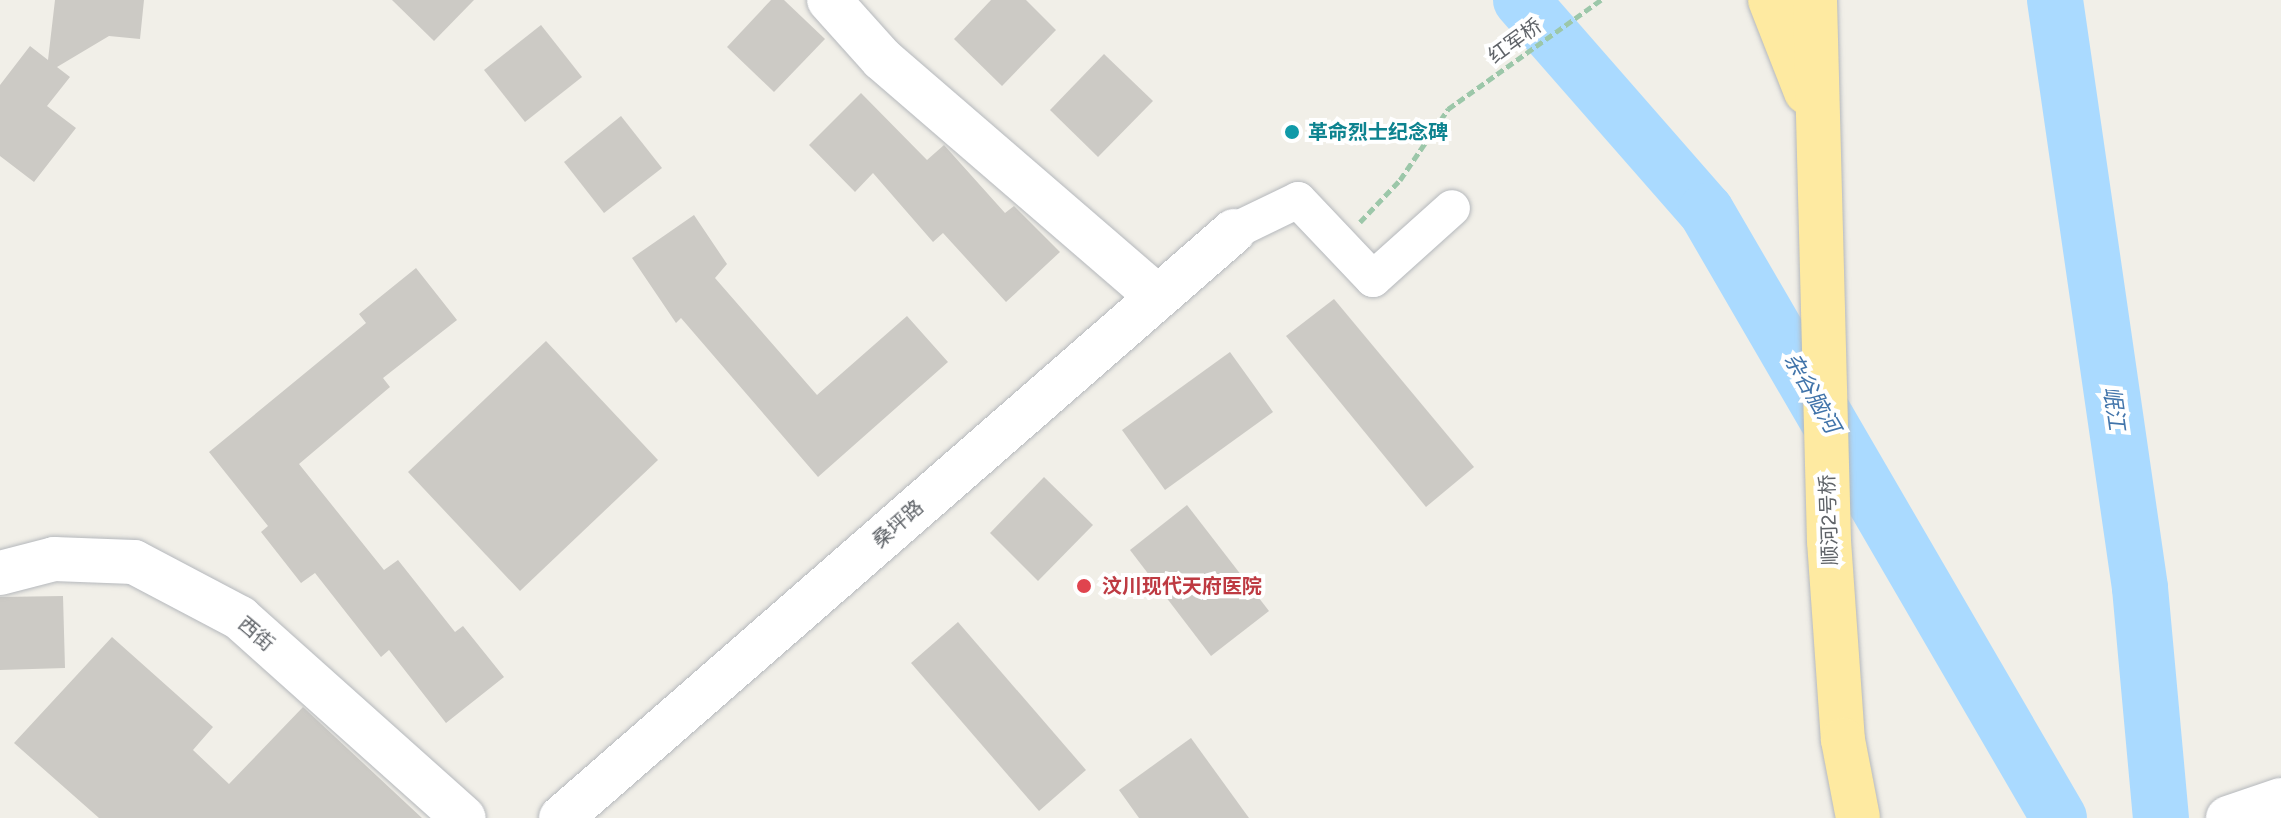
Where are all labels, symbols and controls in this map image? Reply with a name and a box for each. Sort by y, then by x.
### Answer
street label: 红军桥 [1484,14,1546,68]
place label: 革命烈士纪念碑 [1308,120,1448,144]
marker: 革命烈士纪念碑 [1283,123,1301,141]
water label: 杂谷脑河 [1779,348,1845,438]
water label: 岷江 [2098,384,2130,432]
street label: 顺河2号桥 [1815,474,1843,566]
street label: 桑坪路 [867,495,929,553]
place label: 汶川现代天府医院 [1102,574,1262,598]
marker: 汶川现代天府医院 [1073,575,1095,597]
street label: 西街 [233,612,279,656]

